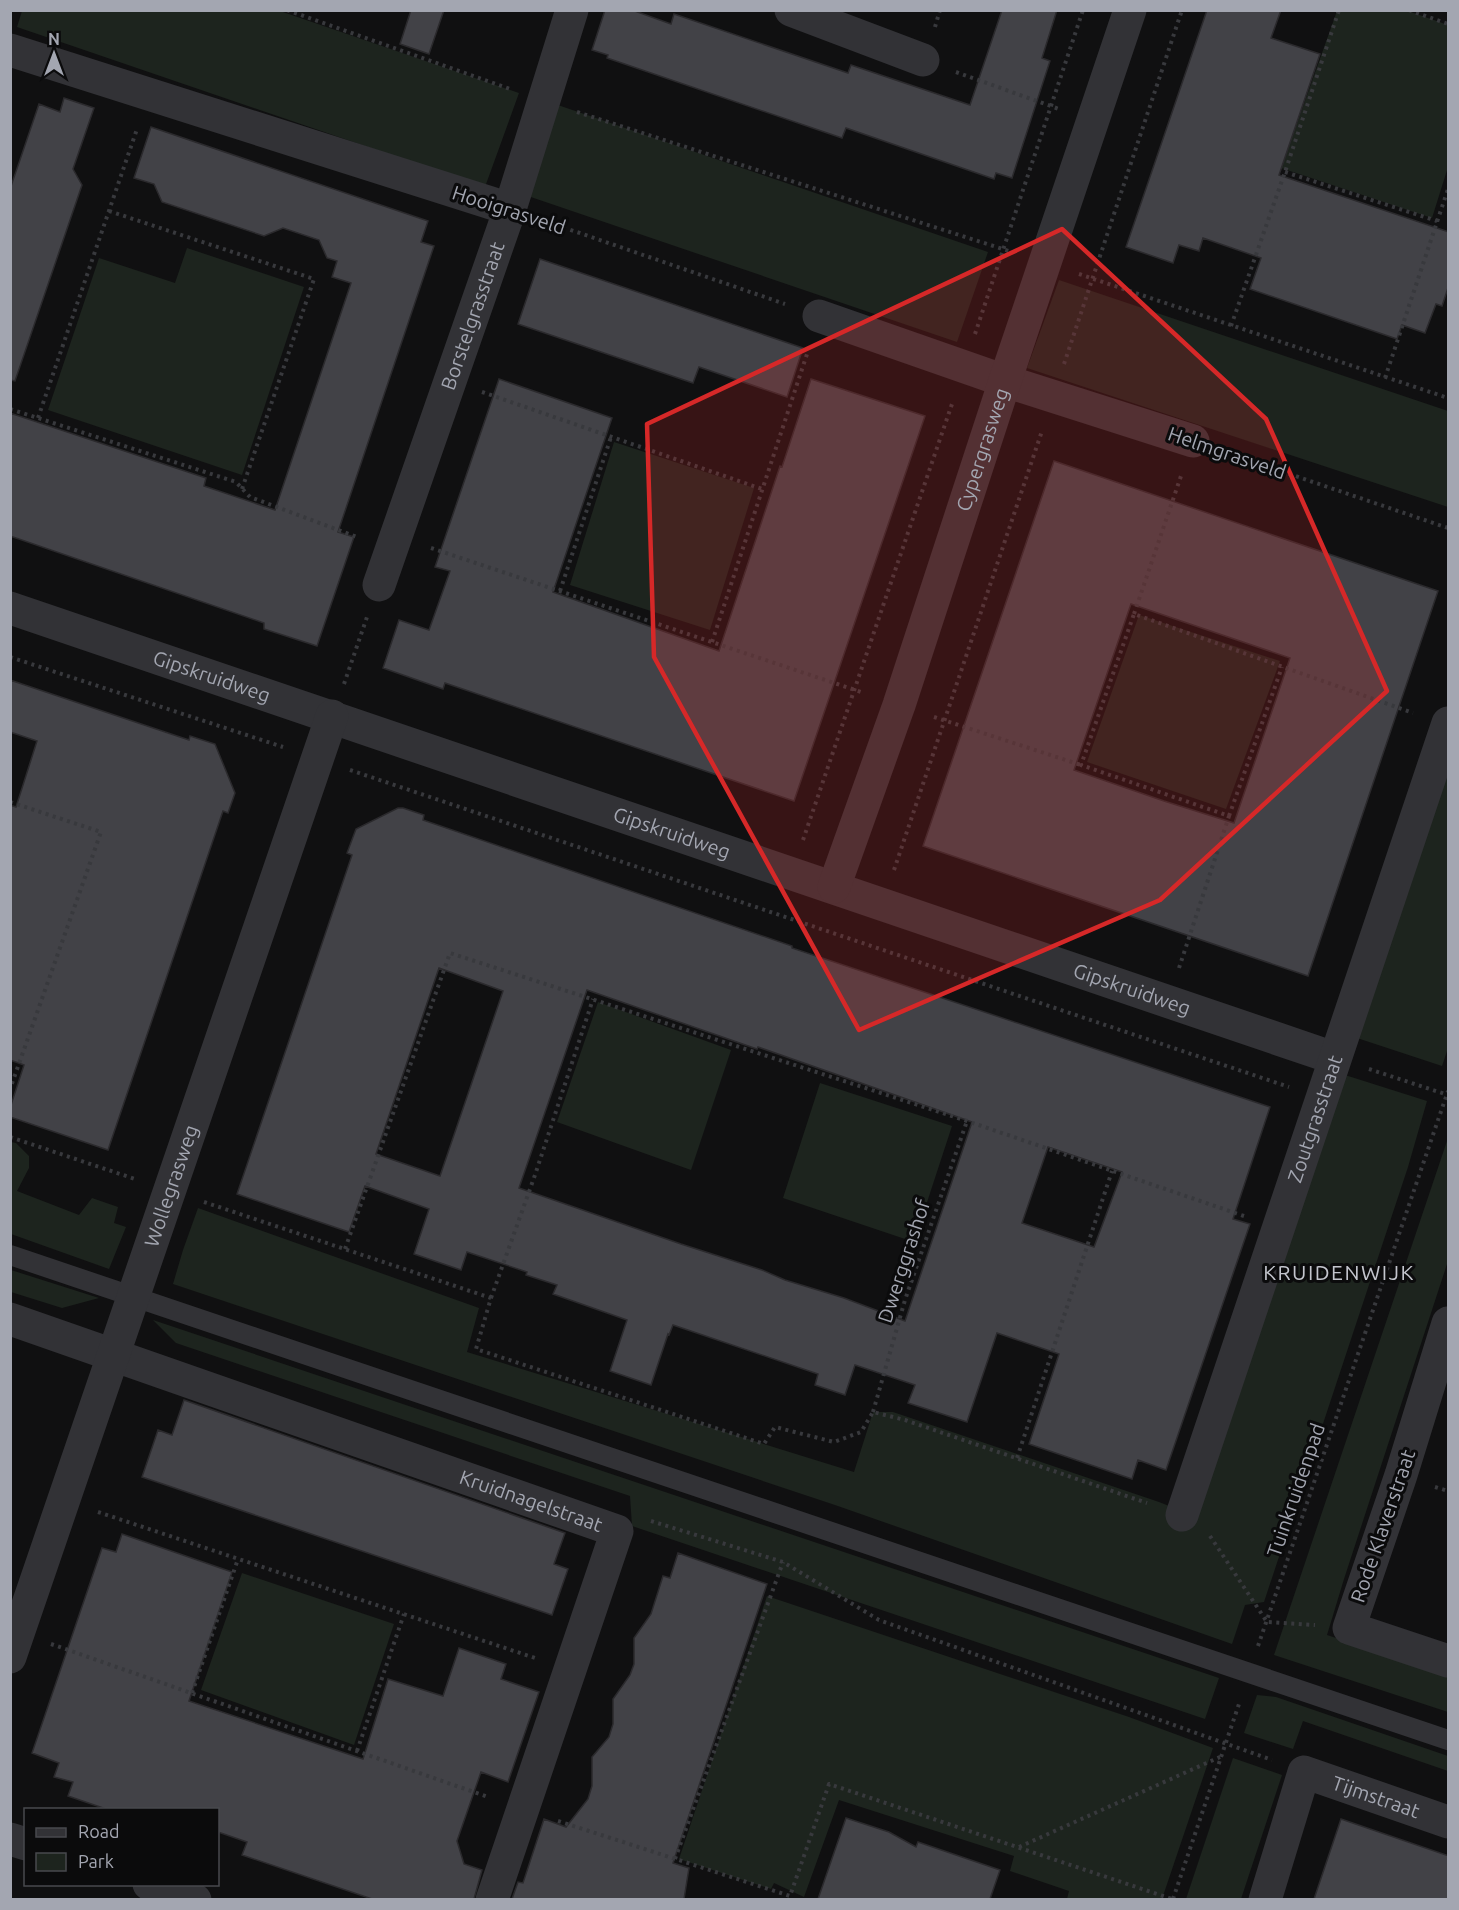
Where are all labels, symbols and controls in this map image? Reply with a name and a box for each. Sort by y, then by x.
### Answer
north arrow [24,24,84,84]
text: N [48,30,60,48]
street label: Hooigrasveld [450,180,569,239]
street label: Borstelgrasstraat [436,238,509,393]
street label: Cypergrasweg [951,385,1013,514]
street label: Helmgrasveld [1165,422,1289,483]
street label: Gipskruidweg [150,646,273,707]
street label: Gipskruidweg [610,802,734,863]
street label: Gipskruidweg [1071,958,1194,1019]
street label: Zoutgrasstraat [1283,1052,1347,1185]
street label: Wollegrasweg [139,1122,202,1250]
street label: Dwerggrashof [873,1196,934,1325]
district label: KRUIDENWIJK [1263,1260,1415,1284]
street label: Tuinkruidenpad [1262,1420,1329,1560]
street label: Rode Klaverstraat [1346,1446,1419,1605]
street label: Kruidnagelstraat [457,1465,606,1536]
street label: Tijmstraat [1329,1771,1423,1822]
legend [24,1808,219,1886]
text: Road [78,1821,120,1841]
text: Park [78,1851,114,1871]

